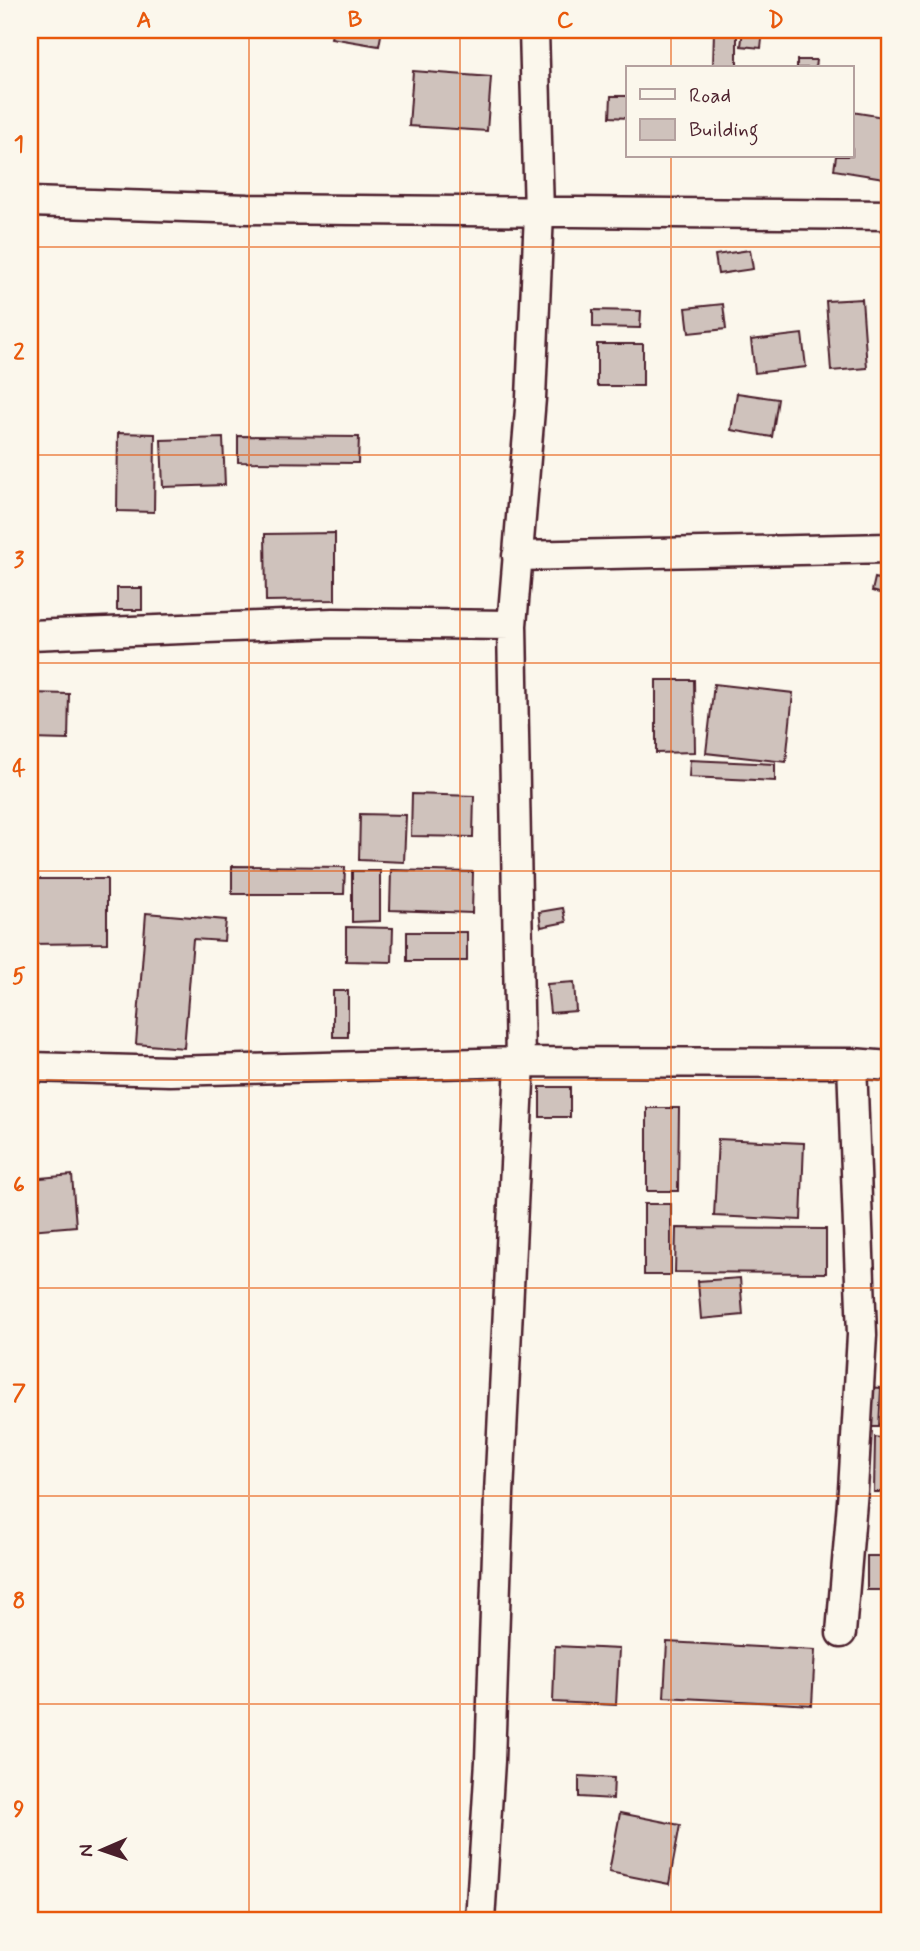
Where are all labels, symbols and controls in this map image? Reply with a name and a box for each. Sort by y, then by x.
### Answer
text: A [136,6,152,36]
text: B [348,6,363,36]
text: C [557,6,574,36]
text: D [768,6,784,36]
legend [626,66,853,158]
text: Road [689,82,731,110]
text: Building [689,116,759,146]
text: 1 [14,130,24,160]
text: 2 [13,338,25,368]
text: 3 [14,546,25,576]
text: 4 [12,754,26,784]
text: 5 [12,962,26,992]
text: 6 [13,1171,25,1201]
text: 7 [12,1379,26,1409]
text: 8 [13,1587,25,1617]
text: 9 [13,1795,25,1825]
north arrow [66,1814,136,1884]
text: N [74,1844,99,1857]

